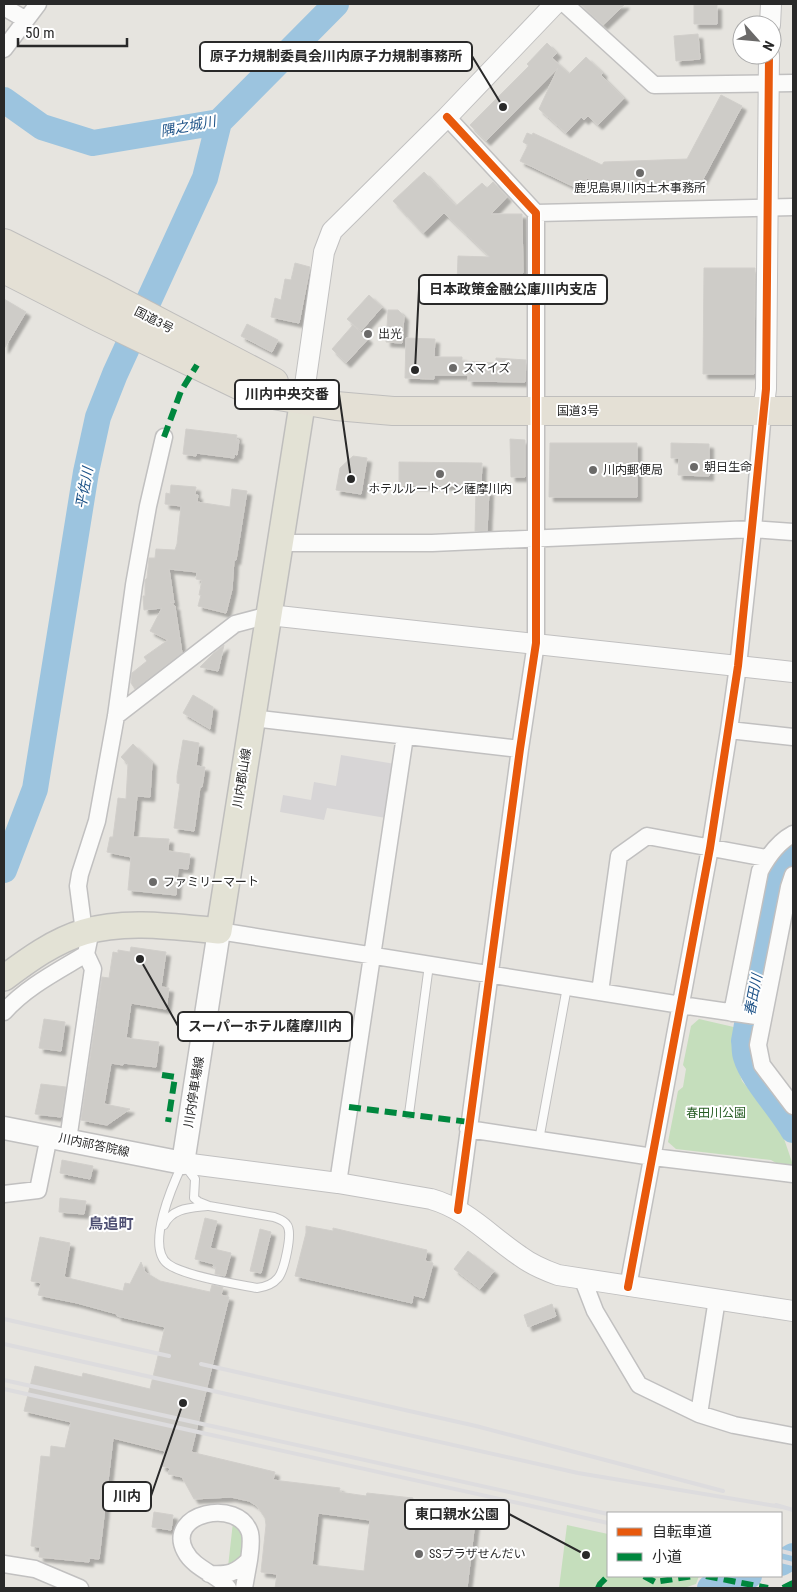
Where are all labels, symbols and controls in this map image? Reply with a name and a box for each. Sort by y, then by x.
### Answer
scale bar [18,15,126,47]
north arrow [732,15,782,65]
text: 50 m [25,24,55,42]
text: N [760,38,778,53]
callout: 原子力規制委員会川内原子力規制事務所 [200,42,472,71]
text: 原子力規制委員会川内原子力規制事務所 [210,48,462,64]
water label: 隅之城川 [159,112,219,139]
marker: 鹿児島県川内土木事務所 [634,167,646,179]
place label: 鹿児島県川内土木事務所 [574,181,706,195]
callout: 日本政策金融公庫川内支店 [419,275,607,304]
text: 日本政策金融公庫川内支店 [429,281,597,297]
street label: 国道3号 [132,304,176,336]
place label: 出光 [378,327,402,341]
marker: 出光 [362,328,374,340]
place label: スマイズ [463,361,510,375]
marker: スマイズ [447,362,459,374]
callout: 川内中央交番 [235,380,339,409]
text: 川内中央交番 [245,386,329,402]
street label: 国道3号 [557,404,599,418]
place label: 朝日生命 [704,460,752,474]
marker: 朝日生命 [688,461,700,473]
place label: 川内郵便局 [603,463,663,477]
water label: 平佐川 [72,464,96,510]
marker: 川内郵便局 [587,464,599,476]
marker: ホテルルートイン薩摩川内 [434,468,446,480]
place label: ホテルルートイン薩摩川内 [368,482,512,496]
street label: 川内郡山線 [230,747,254,809]
place label: ファミリーマート [163,875,259,889]
marker: ファミリーマート [147,876,159,888]
water label: 春田川 [741,971,765,1017]
callout: スーパーホテル薩摩川内 [178,1012,352,1041]
text: スーパーホテル薩摩川内 [188,1018,342,1034]
street label: 川内停車場線 [181,1055,207,1129]
park label: 春田川公園 [686,1106,746,1120]
street label: 川内祁答院線 [57,1131,131,1159]
district label: 鳥追町 [88,1215,134,1233]
callout: 川内 [103,1482,151,1511]
text: 川内 [113,1488,141,1504]
callout: 東口親水公園 [405,1500,509,1529]
text: 東口親水公園 [415,1506,499,1522]
legend [607,1512,782,1577]
text: 自転車道 [652,1523,712,1541]
place label: SSプラザせんだい [429,1547,525,1561]
marker: SSプラザせんだい [413,1548,425,1560]
text: 小道 [652,1548,682,1566]

